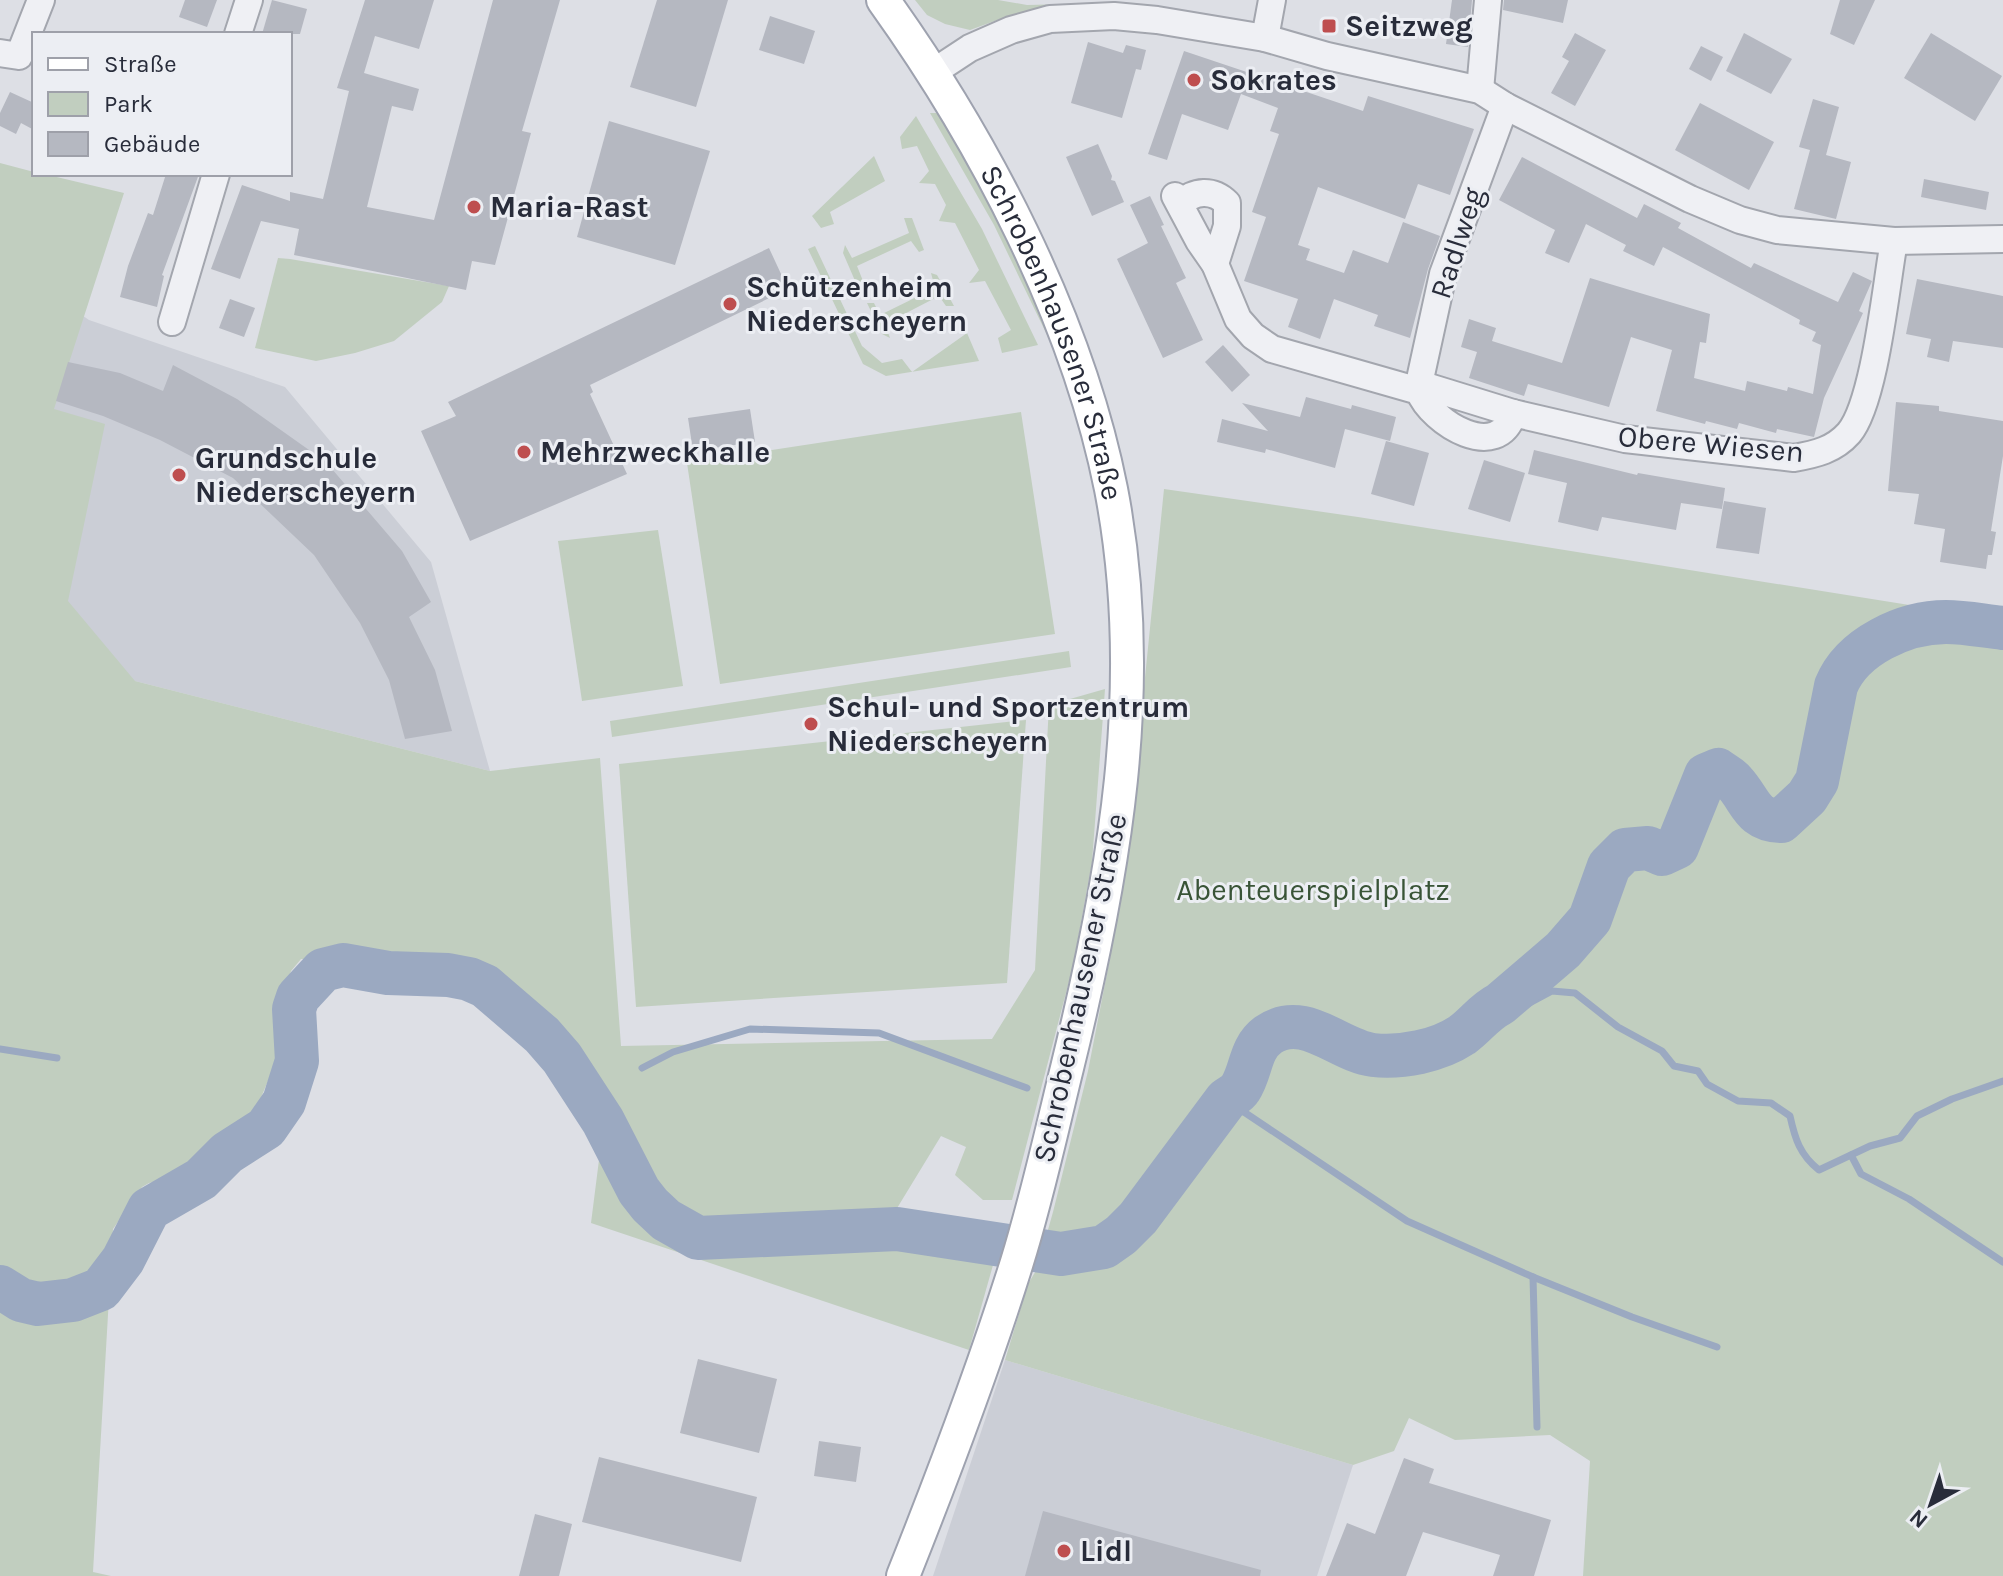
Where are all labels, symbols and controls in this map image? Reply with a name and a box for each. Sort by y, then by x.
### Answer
place label: Seitzweg [1345,8,1473,44]
marker: Seitzweg [1320,17,1338,35]
legend [32,32,292,176]
text: Straße [104,50,176,78]
place label: Sokrates [1210,62,1337,98]
marker: Sokrates [1185,71,1203,89]
text: Park [104,90,153,118]
text: Gebäude [104,130,200,158]
street label: Schrobenhausener Straße [972,159,1131,503]
street label: Radlweg [1422,183,1492,303]
place label: Maria-Rast [490,189,649,225]
marker: Maria-Rast [465,198,483,216]
place label: Schützenheim Niederscheyern [746,269,967,339]
marker: Schützenheim Niederscheyern [721,295,739,313]
street label: Obere Wiesen [1617,418,1805,470]
place label: Mehrzweckhalle [540,434,770,470]
place label: Grundschule Niederscheyern [195,440,416,510]
marker: Mehrzweckhalle [515,443,533,461]
marker: Grundschule Niederscheyern [170,466,188,484]
place label: Schul- und Sportzentrum Niederscheyern [827,689,1189,759]
marker: Schul- und Sportzentrum Niederscheyern [802,715,820,733]
street label: Schrobenhausener Straße [1025,810,1135,1166]
park label: Abenteuerspielplatz [1176,872,1450,908]
north arrow [1891,1464,1971,1544]
text: N [1904,1504,1933,1534]
place label: Lidl [1080,1533,1132,1569]
marker: Lidl [1055,1542,1073,1560]

